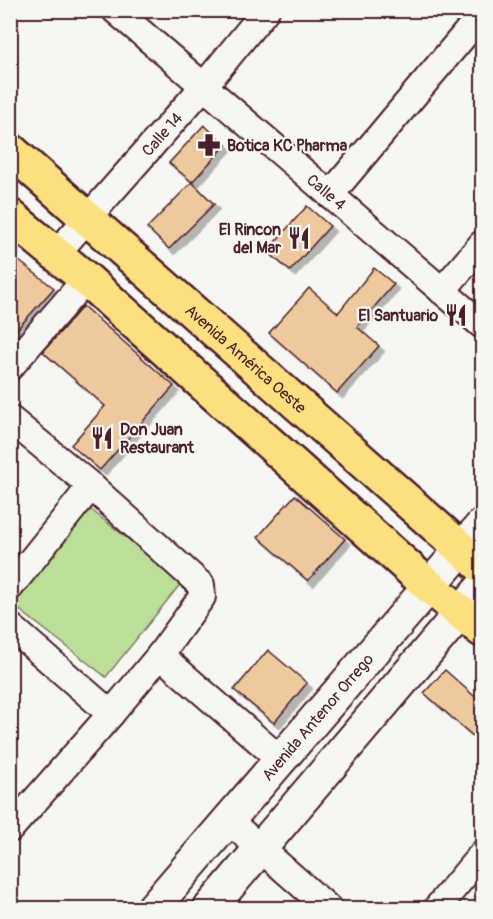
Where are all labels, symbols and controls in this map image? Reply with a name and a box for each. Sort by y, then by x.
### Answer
street label: Calle 14 [138,109,187,161]
pharmacy icon: Botica KC Pharma [196,132,222,158]
place label: Botica KC Pharma [227,136,348,156]
street label: Calle 4 [302,170,350,215]
place label: El Rincon del Mar [219,220,281,258]
restaurant icon: El Rincon del Mar [286,225,312,251]
street label: Avenida América Oeste [181,301,310,418]
restaurant icon: El Santuario [443,302,469,328]
place label: El Santuario [358,306,438,326]
place label: Don Juan Restaurant [120,420,194,458]
restaurant icon: Don Juan Restaurant [89,425,115,451]
street label: Avenida Antenor Orrego [258,650,378,785]

